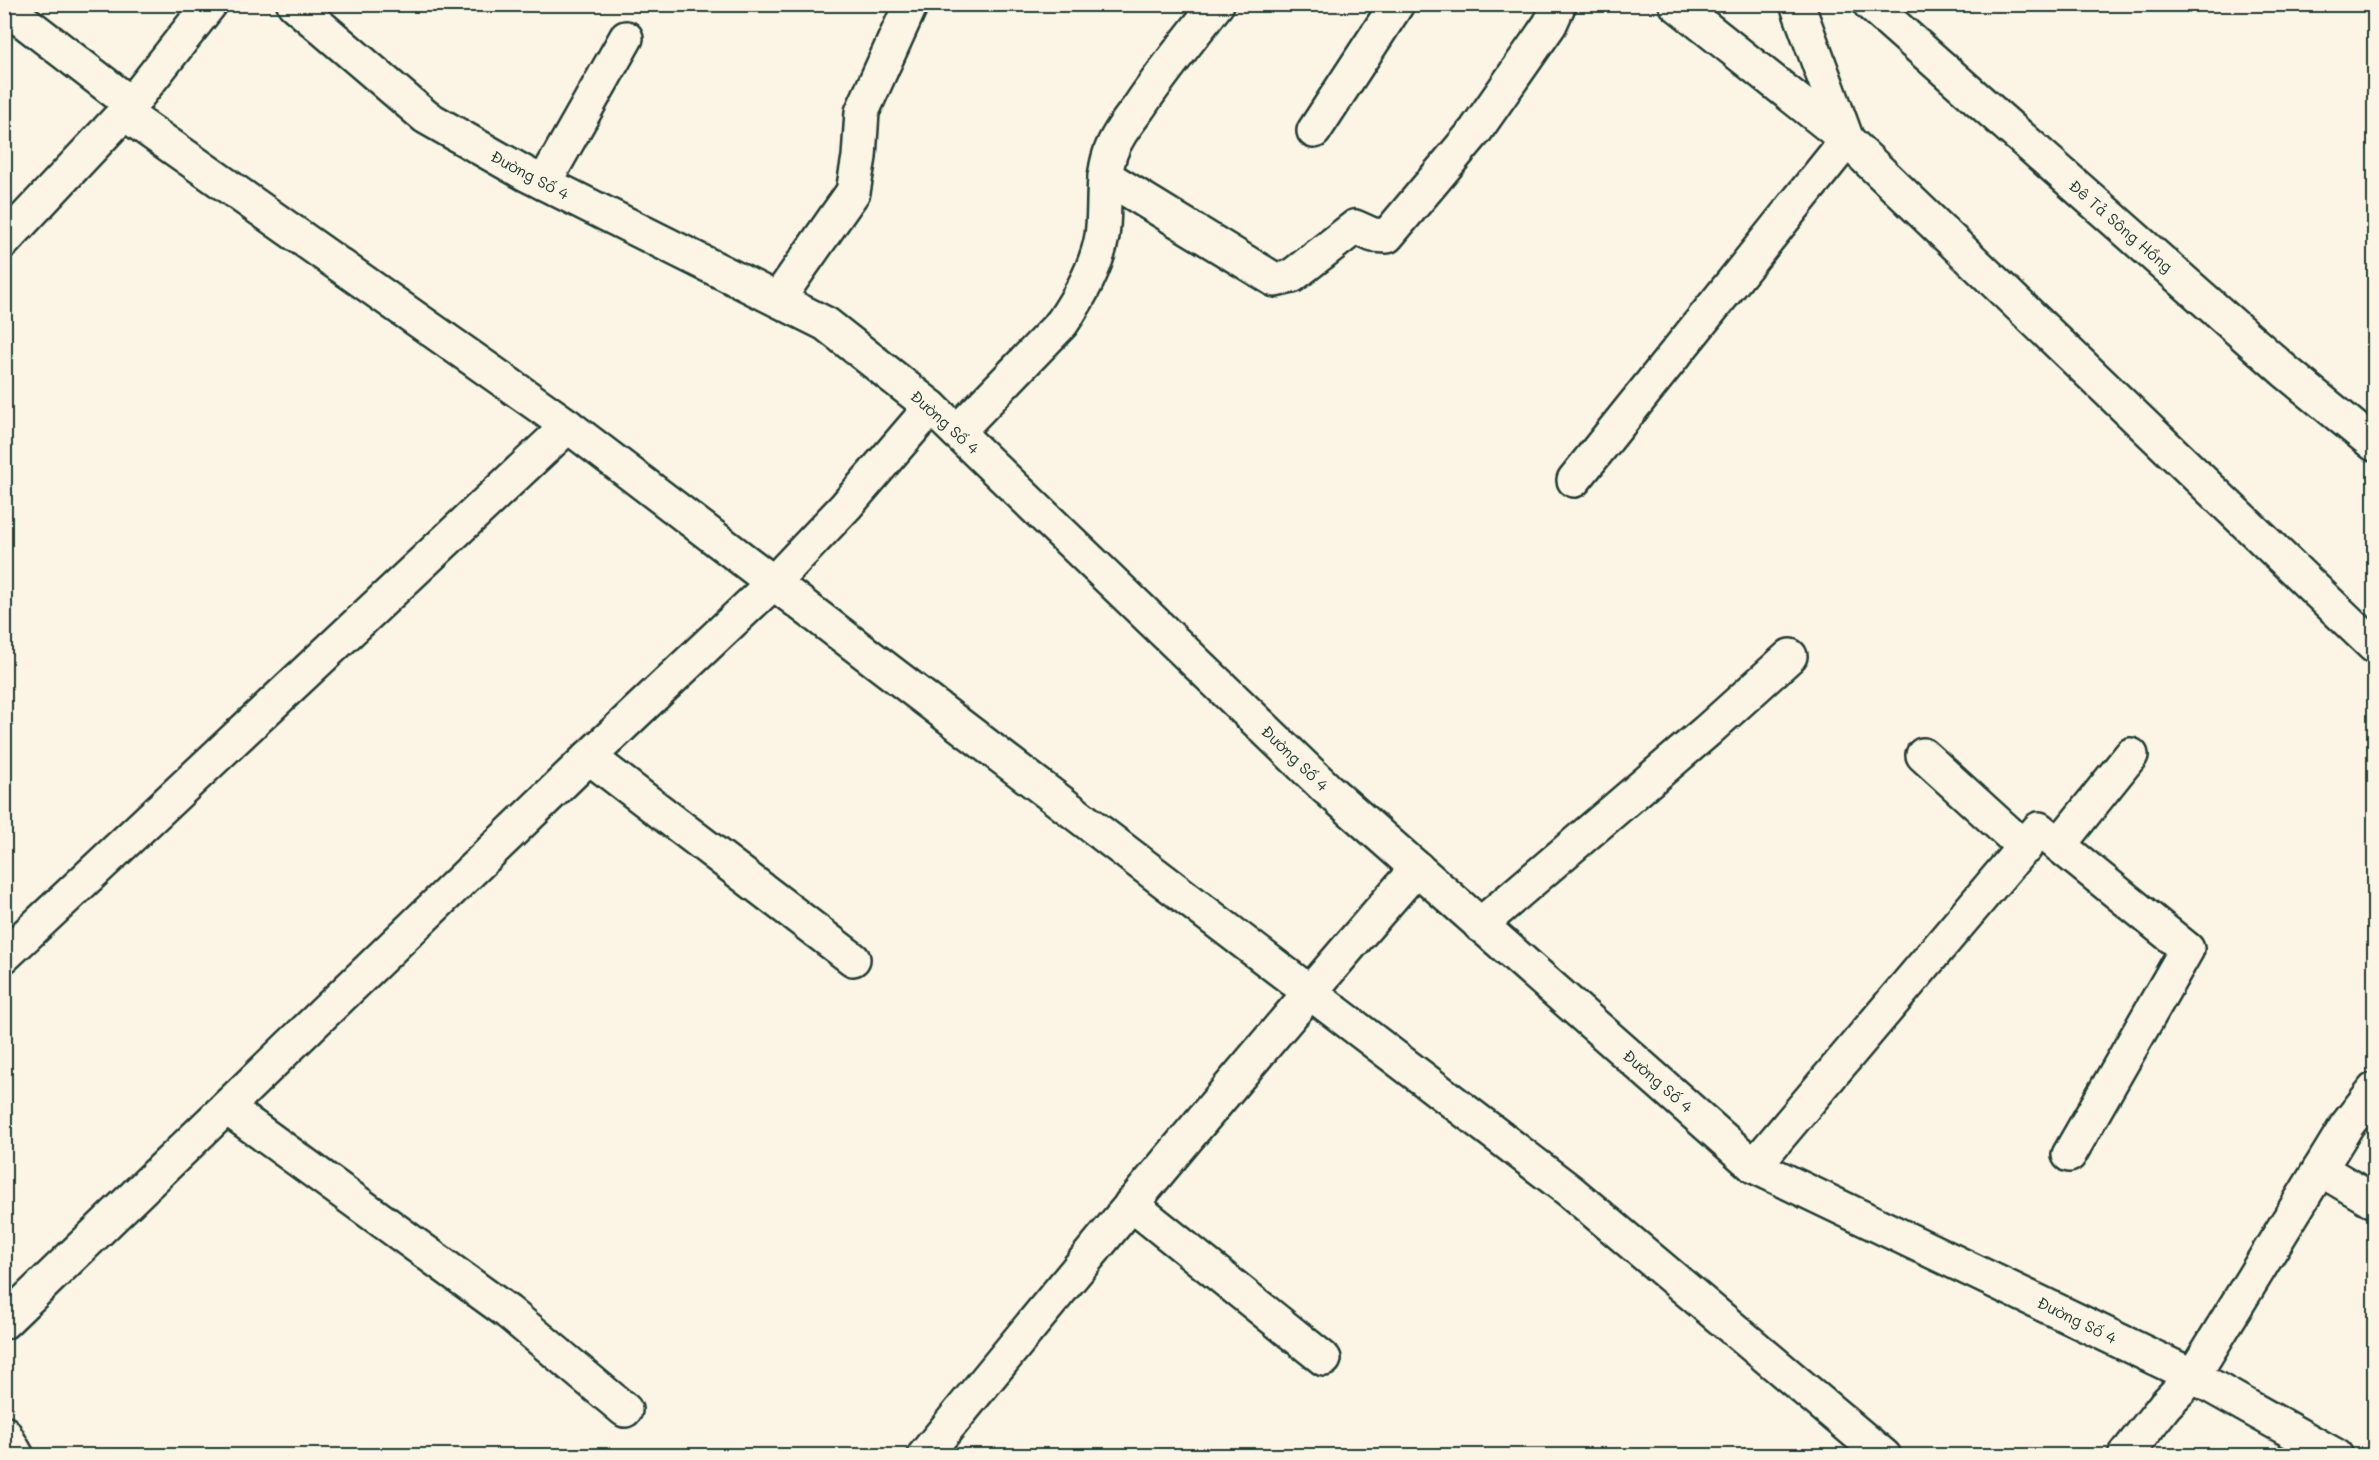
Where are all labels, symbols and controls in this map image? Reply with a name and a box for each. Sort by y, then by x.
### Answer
street label: Đường Số 4 [487,145,574,204]
street label: Đê Tả Sông Hồng [2065,175,2178,277]
street label: Đường Số 4 [906,385,985,459]
street label: Đường Số 4 [1257,720,1334,795]
street label: Đường Số 4 [1619,1044,1698,1117]
street label: Đường Số 4 [2034,1291,2121,1348]

